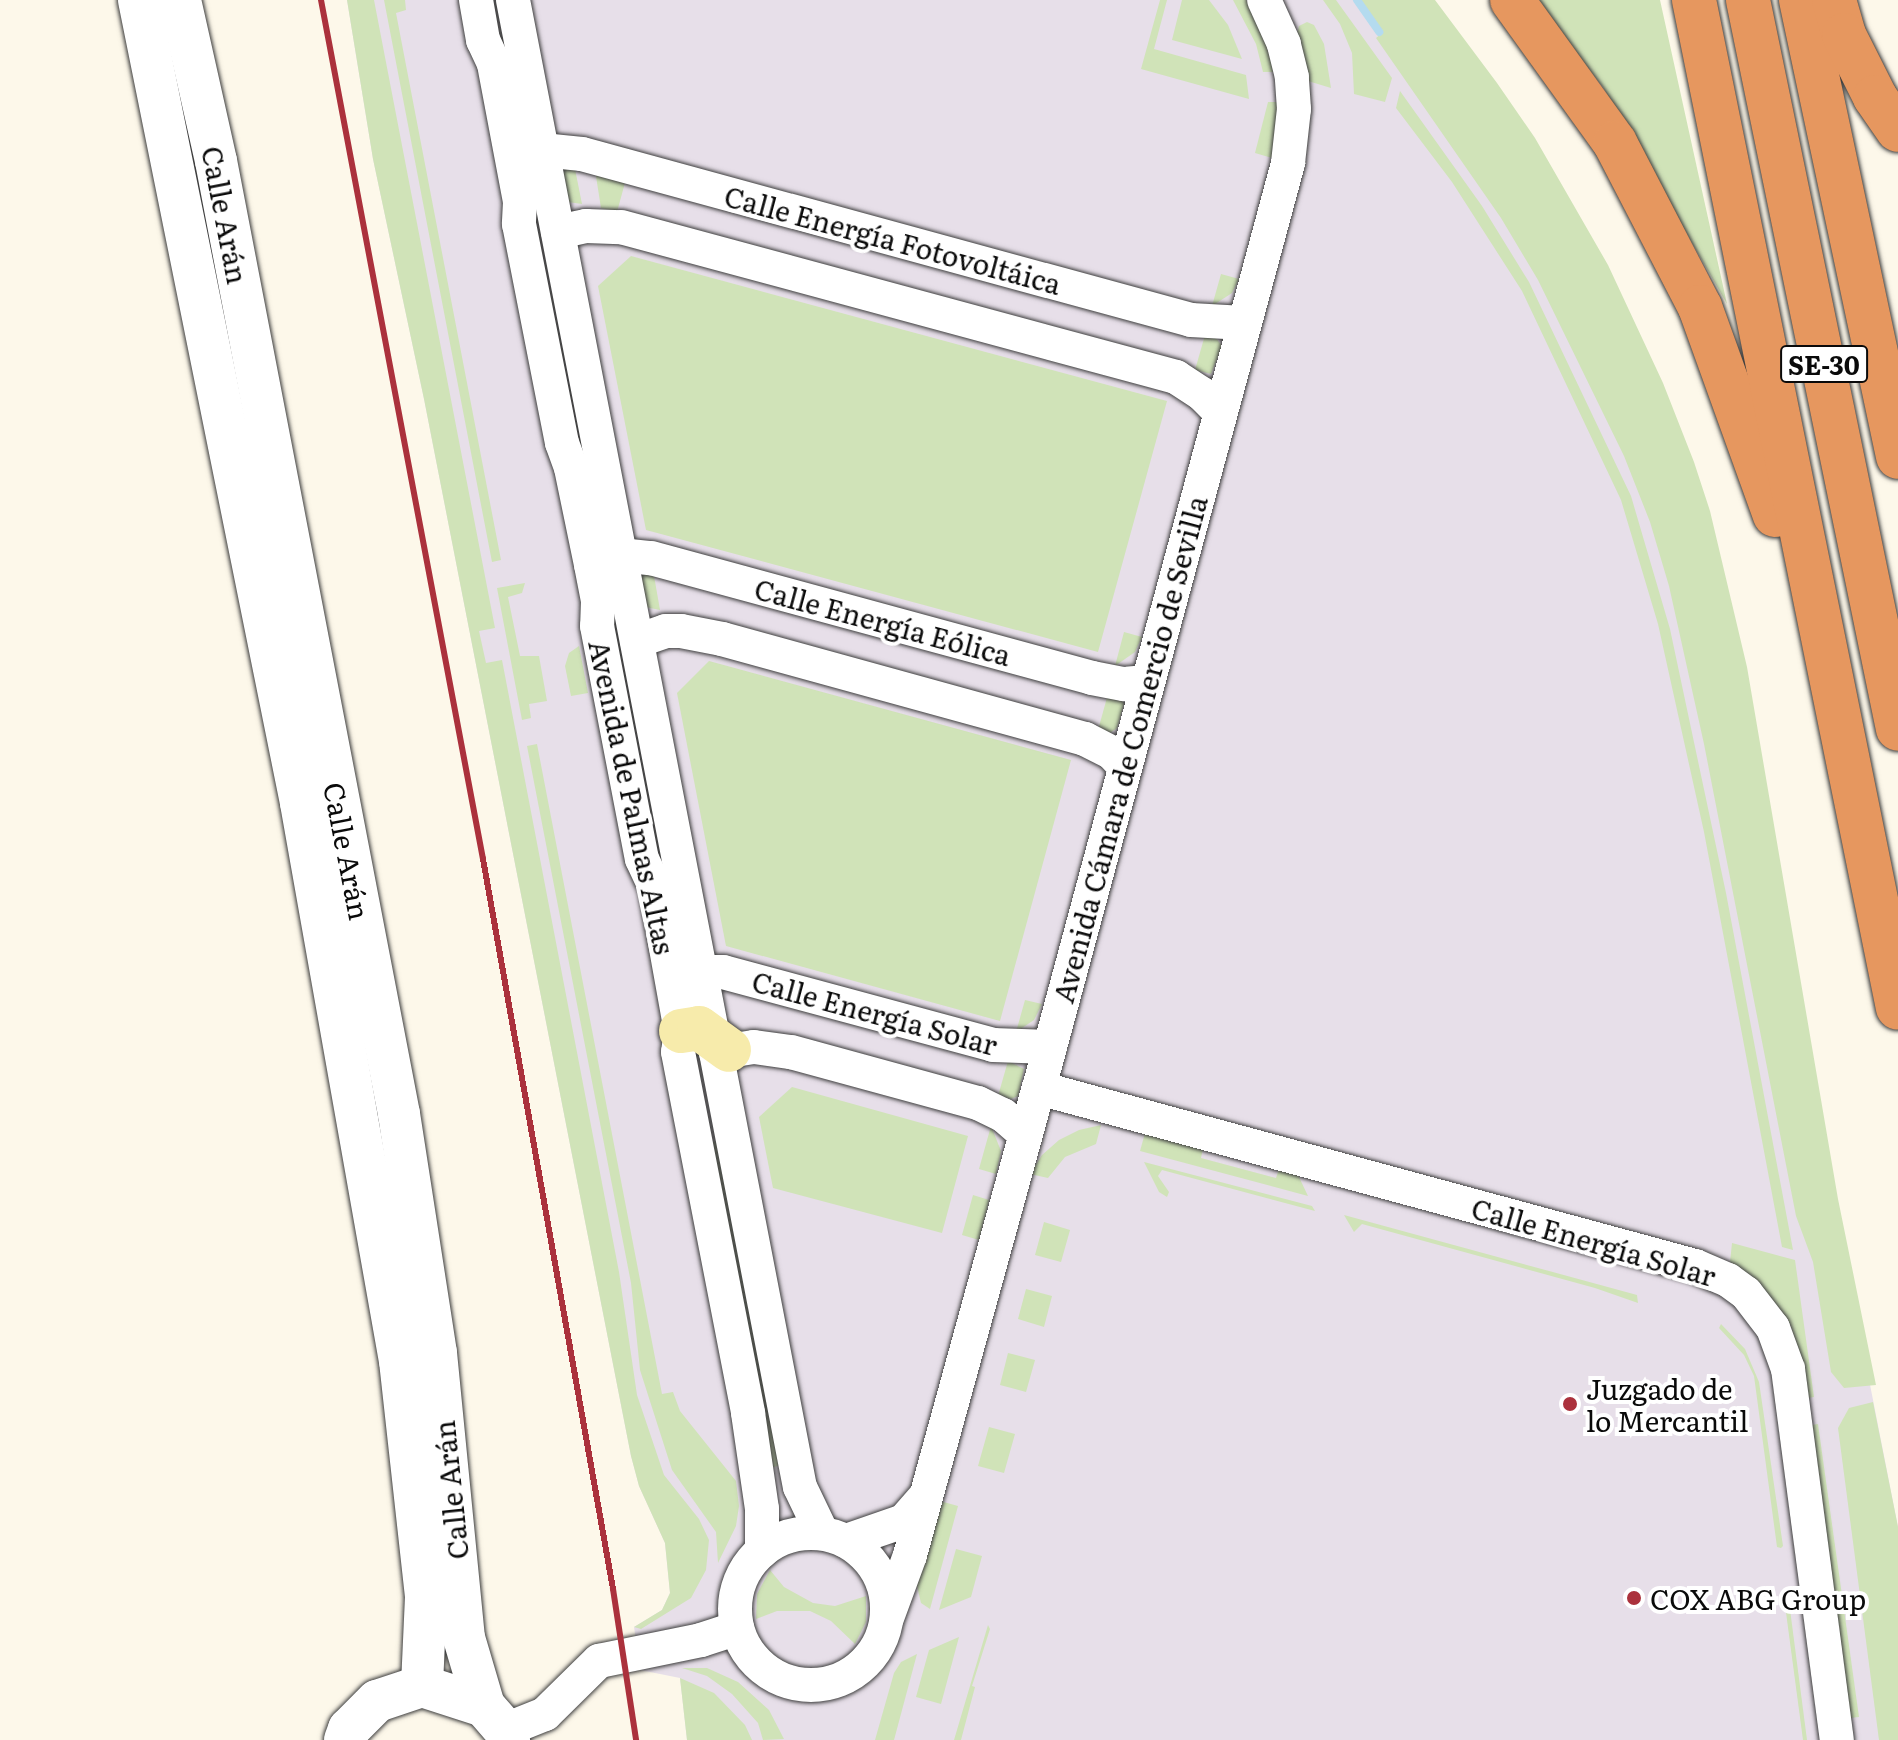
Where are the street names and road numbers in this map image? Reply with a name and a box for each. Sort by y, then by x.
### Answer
street label: Calle Arán [196,143,256,287]
street label: Calle Energía Fotovoltáica [721,178,1065,300]
road number: SE-30 [1780,342,1868,386]
street label: Avenida Cámara de Comercio de Sevilla [1045,492,1213,1006]
street label: Calle Energía Eólica [751,571,1015,671]
street label: Avenida de Palmas Altas [583,637,683,957]
street label: Calle Arán [318,779,378,923]
street label: Calle Energía Solar [749,963,1001,1061]
street label: Calle Energía Solar [1468,1190,1720,1292]
street label: Calle Arán [426,1419,474,1561]

